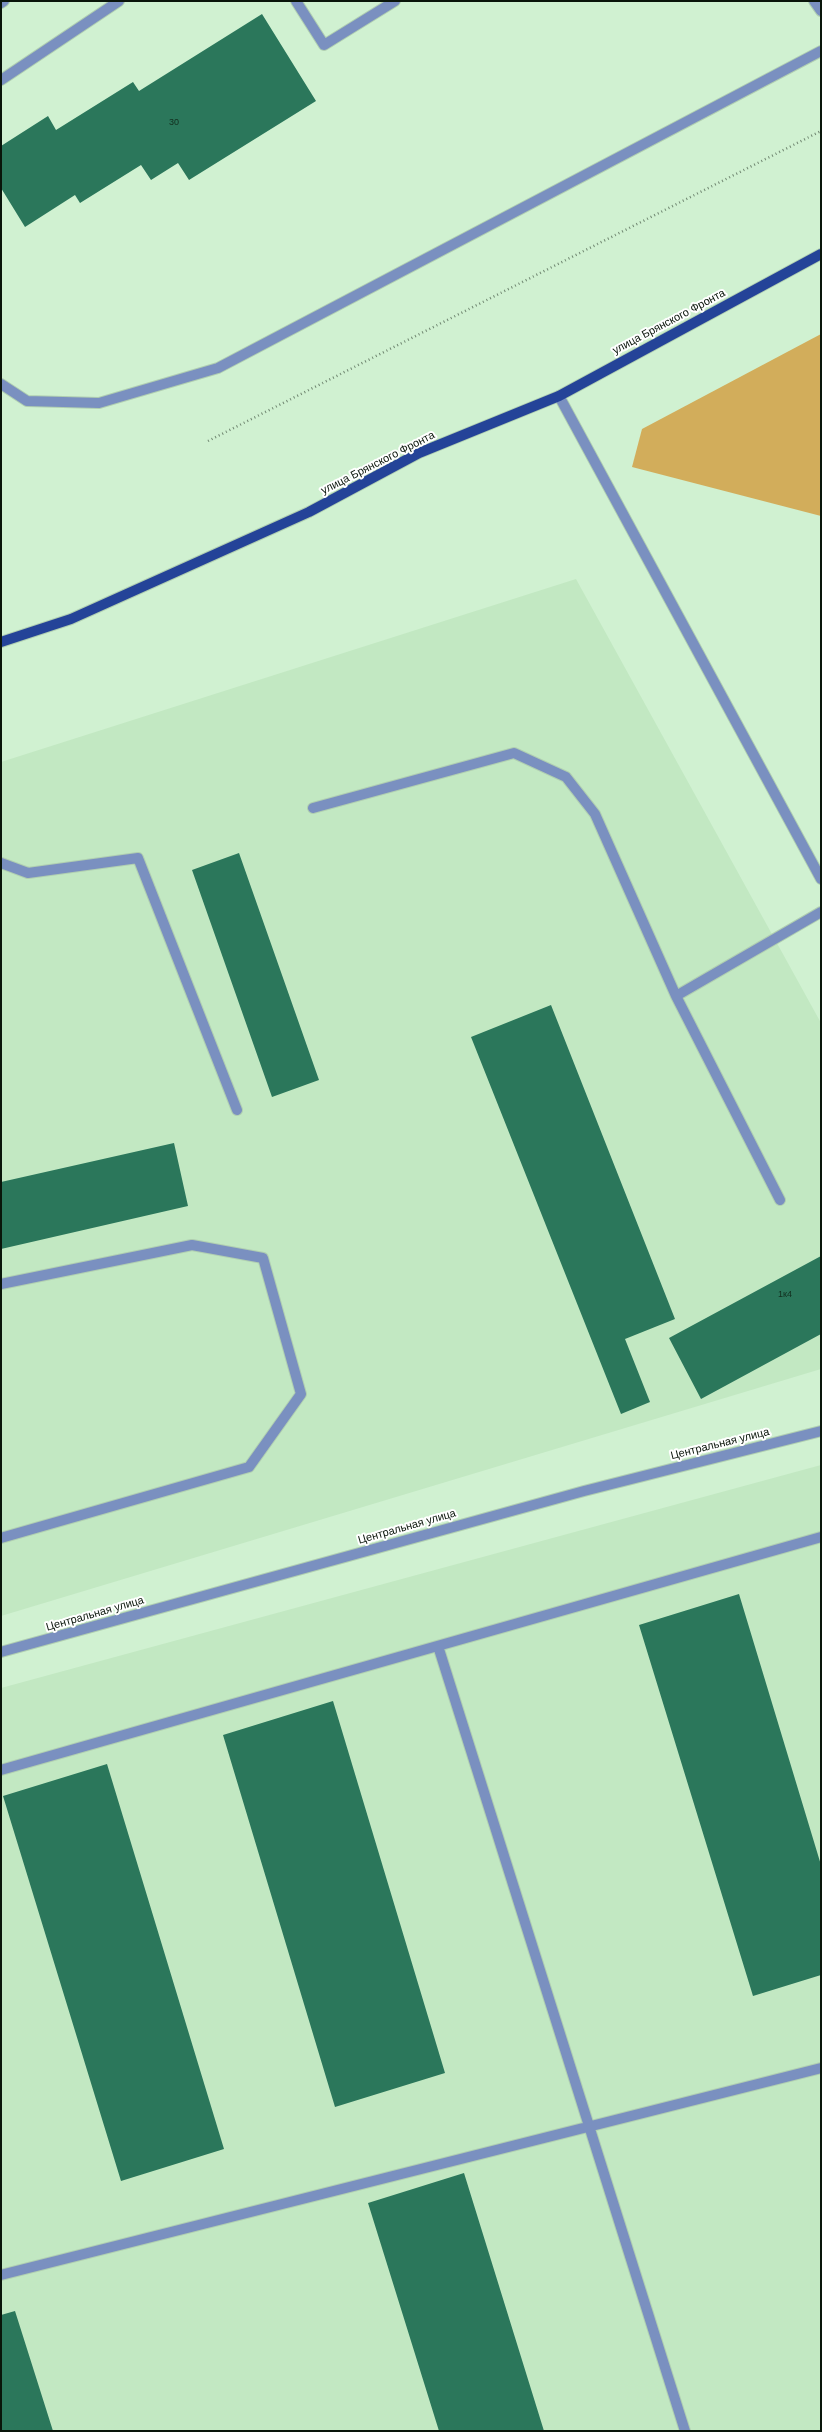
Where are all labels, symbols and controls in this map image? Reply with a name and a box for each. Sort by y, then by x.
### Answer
house number: 30 [169,118,179,128]
street label: улица Брянского Фронта [610,287,728,357]
street label: улица Брянского Фронта [319,429,437,497]
house number: 1к4 [778,1290,792,1300]
street label: Центральная улица [669,1425,771,1463]
street label: Центральная улица [357,1507,457,1547]
street label: Центральная улица [45,1594,145,1634]

